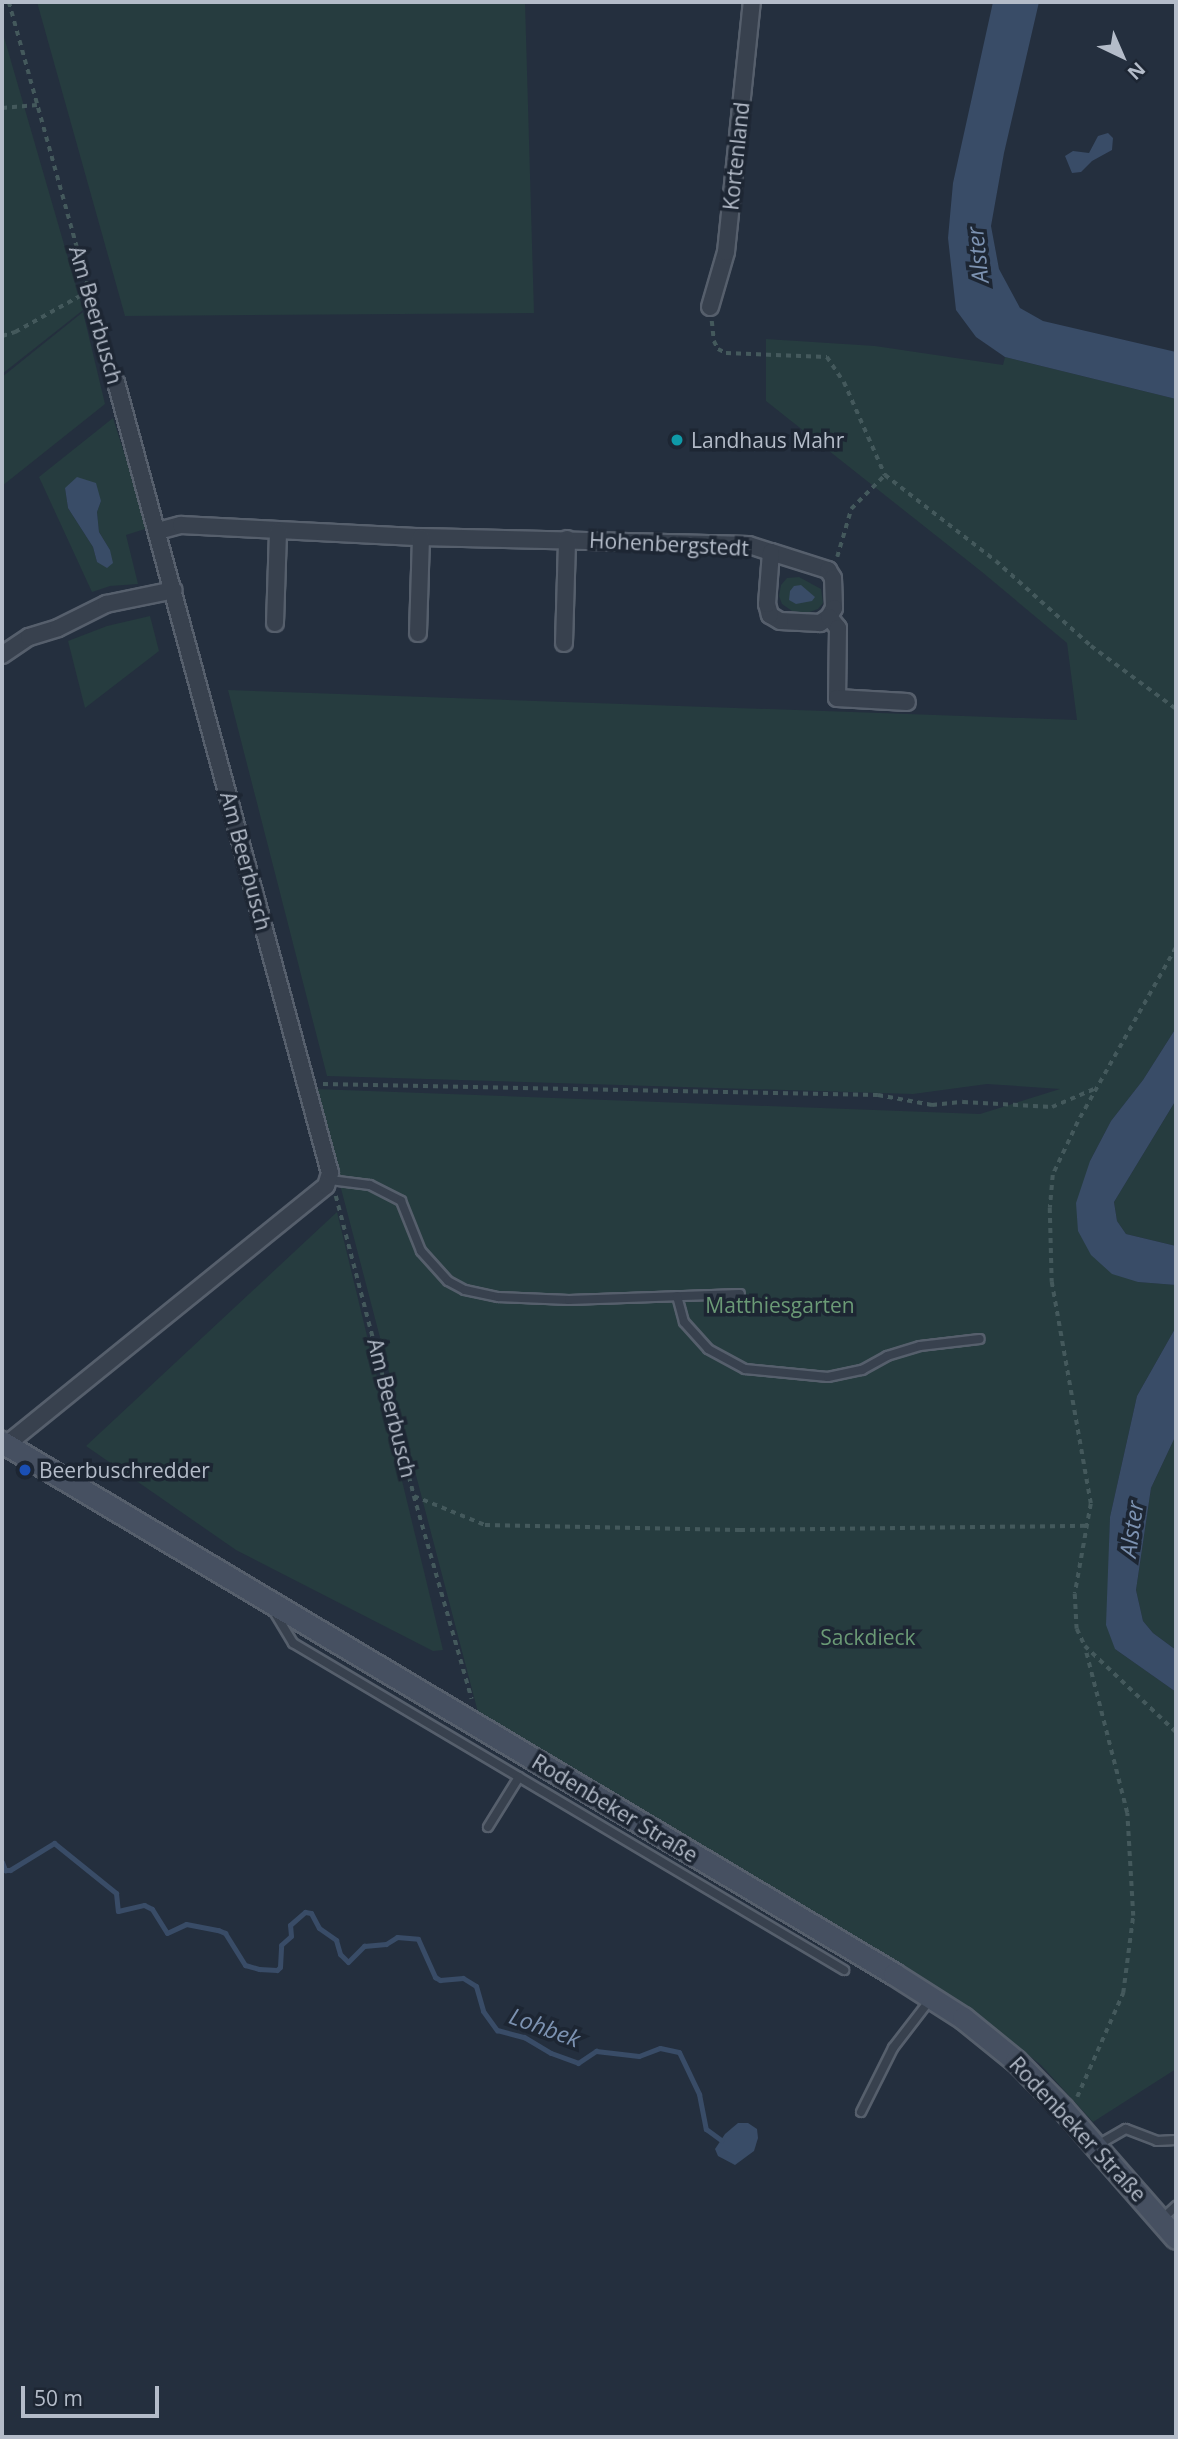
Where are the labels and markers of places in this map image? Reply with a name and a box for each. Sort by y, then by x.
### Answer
place label: Landhaus Mahr [691,427,844,453]
marker: Landhaus Mahr [669,432,685,448]
place label: Beerbuschredder [39,1457,210,1483]
marker: Beerbuschredder [17,1462,33,1478]

